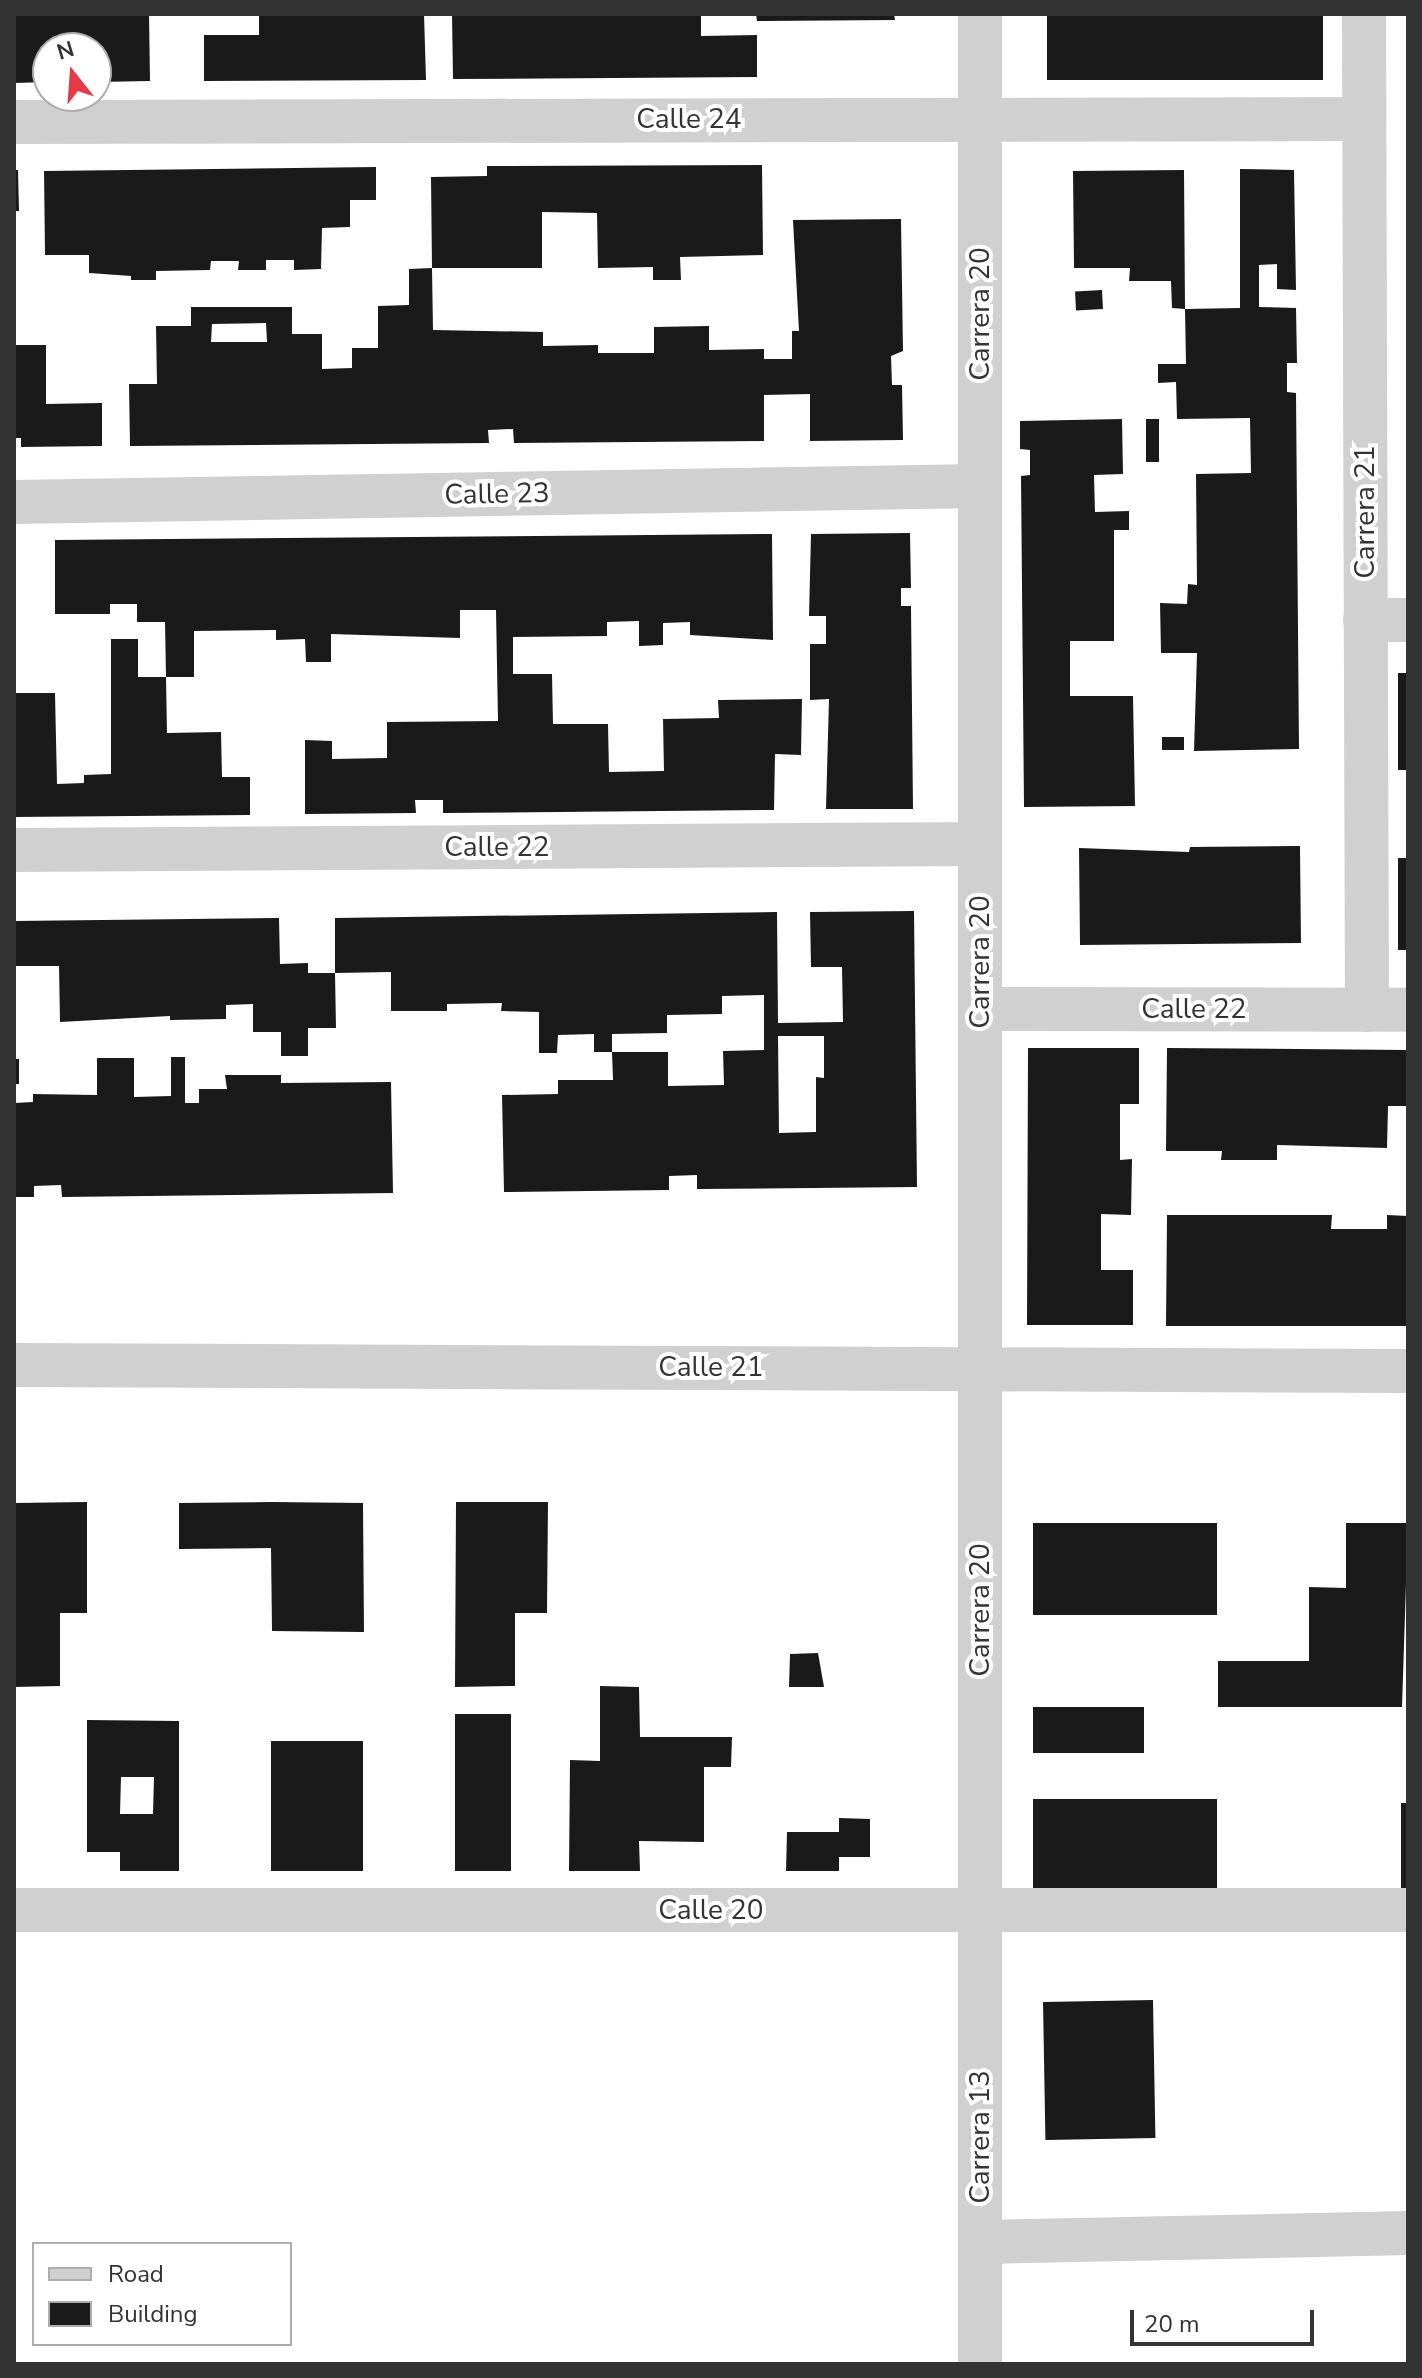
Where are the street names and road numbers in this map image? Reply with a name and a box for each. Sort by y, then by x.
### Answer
street label: Calle 24 [636,102,742,136]
street label: Carrera 20 [963,247,997,381]
street label: Carrera 21 [1348,445,1382,579]
street label: Calle 23 [444,476,550,512]
street label: Calle 22 [444,830,550,864]
street label: Carrera 20 [963,895,997,1029]
street label: Calle 22 [1141,992,1247,1026]
street label: Calle 21 [658,1350,764,1384]
street label: Carrera 20 [963,1543,997,1677]
street label: Calle 20 [658,1893,764,1927]
street label: Carrera 13 [963,2070,997,2204]

